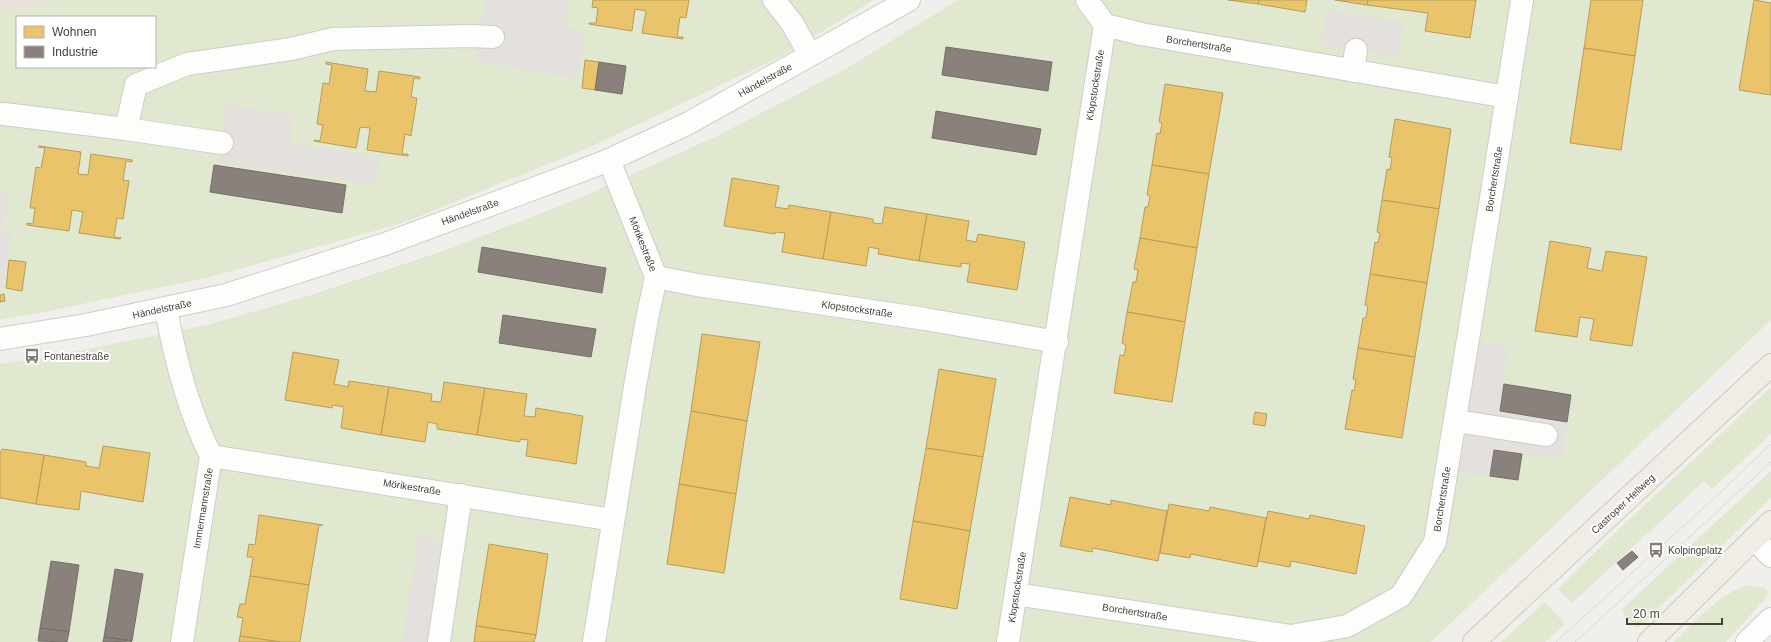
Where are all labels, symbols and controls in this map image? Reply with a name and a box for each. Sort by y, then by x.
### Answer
legend [16,16,156,68]
text: Wohnen [52,25,96,39]
street label: Borchertstraße [1165,33,1233,55]
text: Industrie [52,45,98,59]
street label: Klopstockstraße [1084,48,1106,121]
street label: Händelstraße [736,60,794,99]
street label: Borchertstraße [1483,145,1505,213]
street label: Händelstraße [440,196,500,227]
street label: Mörikestraße [627,215,659,274]
street label: Händelstraße [131,297,193,321]
street label: Klopstockstraße [821,299,894,319]
bus stop icon: Fontanestraße [23,347,41,365]
place label: Fontanestraße [44,351,109,362]
street label: Borchertstraße [1431,465,1453,533]
street label: Immermannstraße [191,466,215,549]
street label: Castroper Hellweg [1589,472,1657,536]
street label: Mörikestraße [382,477,442,497]
bus stop icon: Kolpingplatz [1647,541,1665,559]
place label: Kolpingplatz [1668,545,1722,556]
street label: Klopstockstraße [1006,550,1028,623]
scale bar [1627,600,1722,626]
street label: Borchertstraße [1101,601,1169,623]
text: 20 m [1633,607,1660,621]

